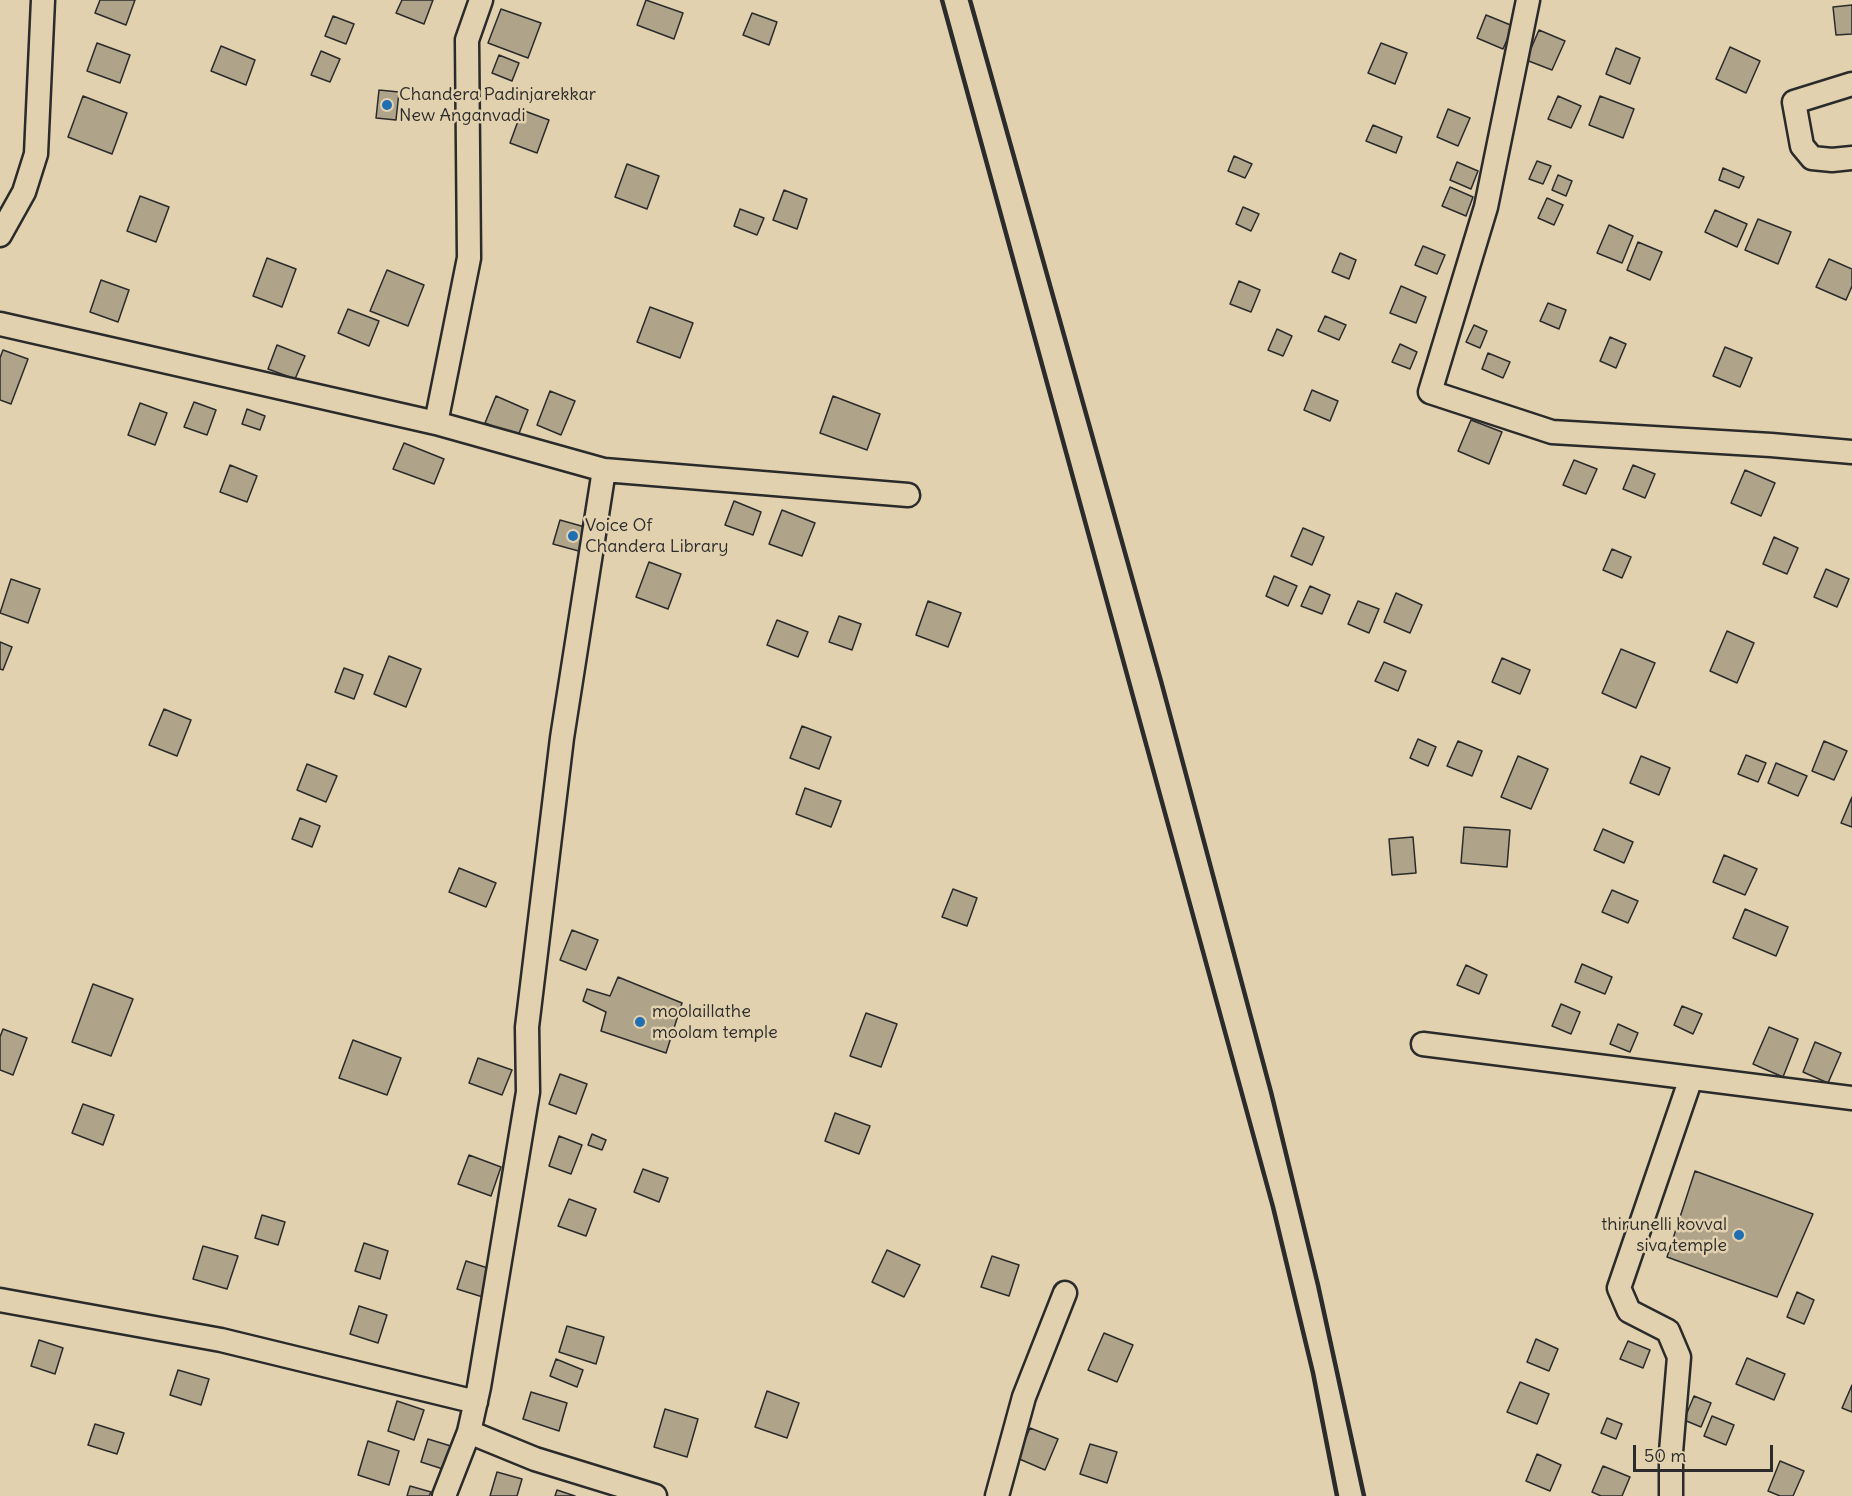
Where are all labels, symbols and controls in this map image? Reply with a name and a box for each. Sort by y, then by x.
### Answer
place label: Chandera Padinjarekkar New Anganvadi [399,84,596,127]
marker: Chandera Padinjarekkar New Anganvadi [380,98,394,112]
place label: Voice Of Chandera Library [585,515,729,558]
marker: Voice Of Chandera Library [566,529,580,543]
place label: moolaillathe moolam temple [652,1001,778,1044]
marker: moolaillathe moolam temple [633,1015,647,1029]
place label: thirunelli kovval siva temple [1601,1214,1727,1256]
marker: thirunelli kovval siva temple [1732,1228,1746,1242]
scale bar [1636,1433,1776,1471]
text: 50 m [1644,1444,1686,1467]

